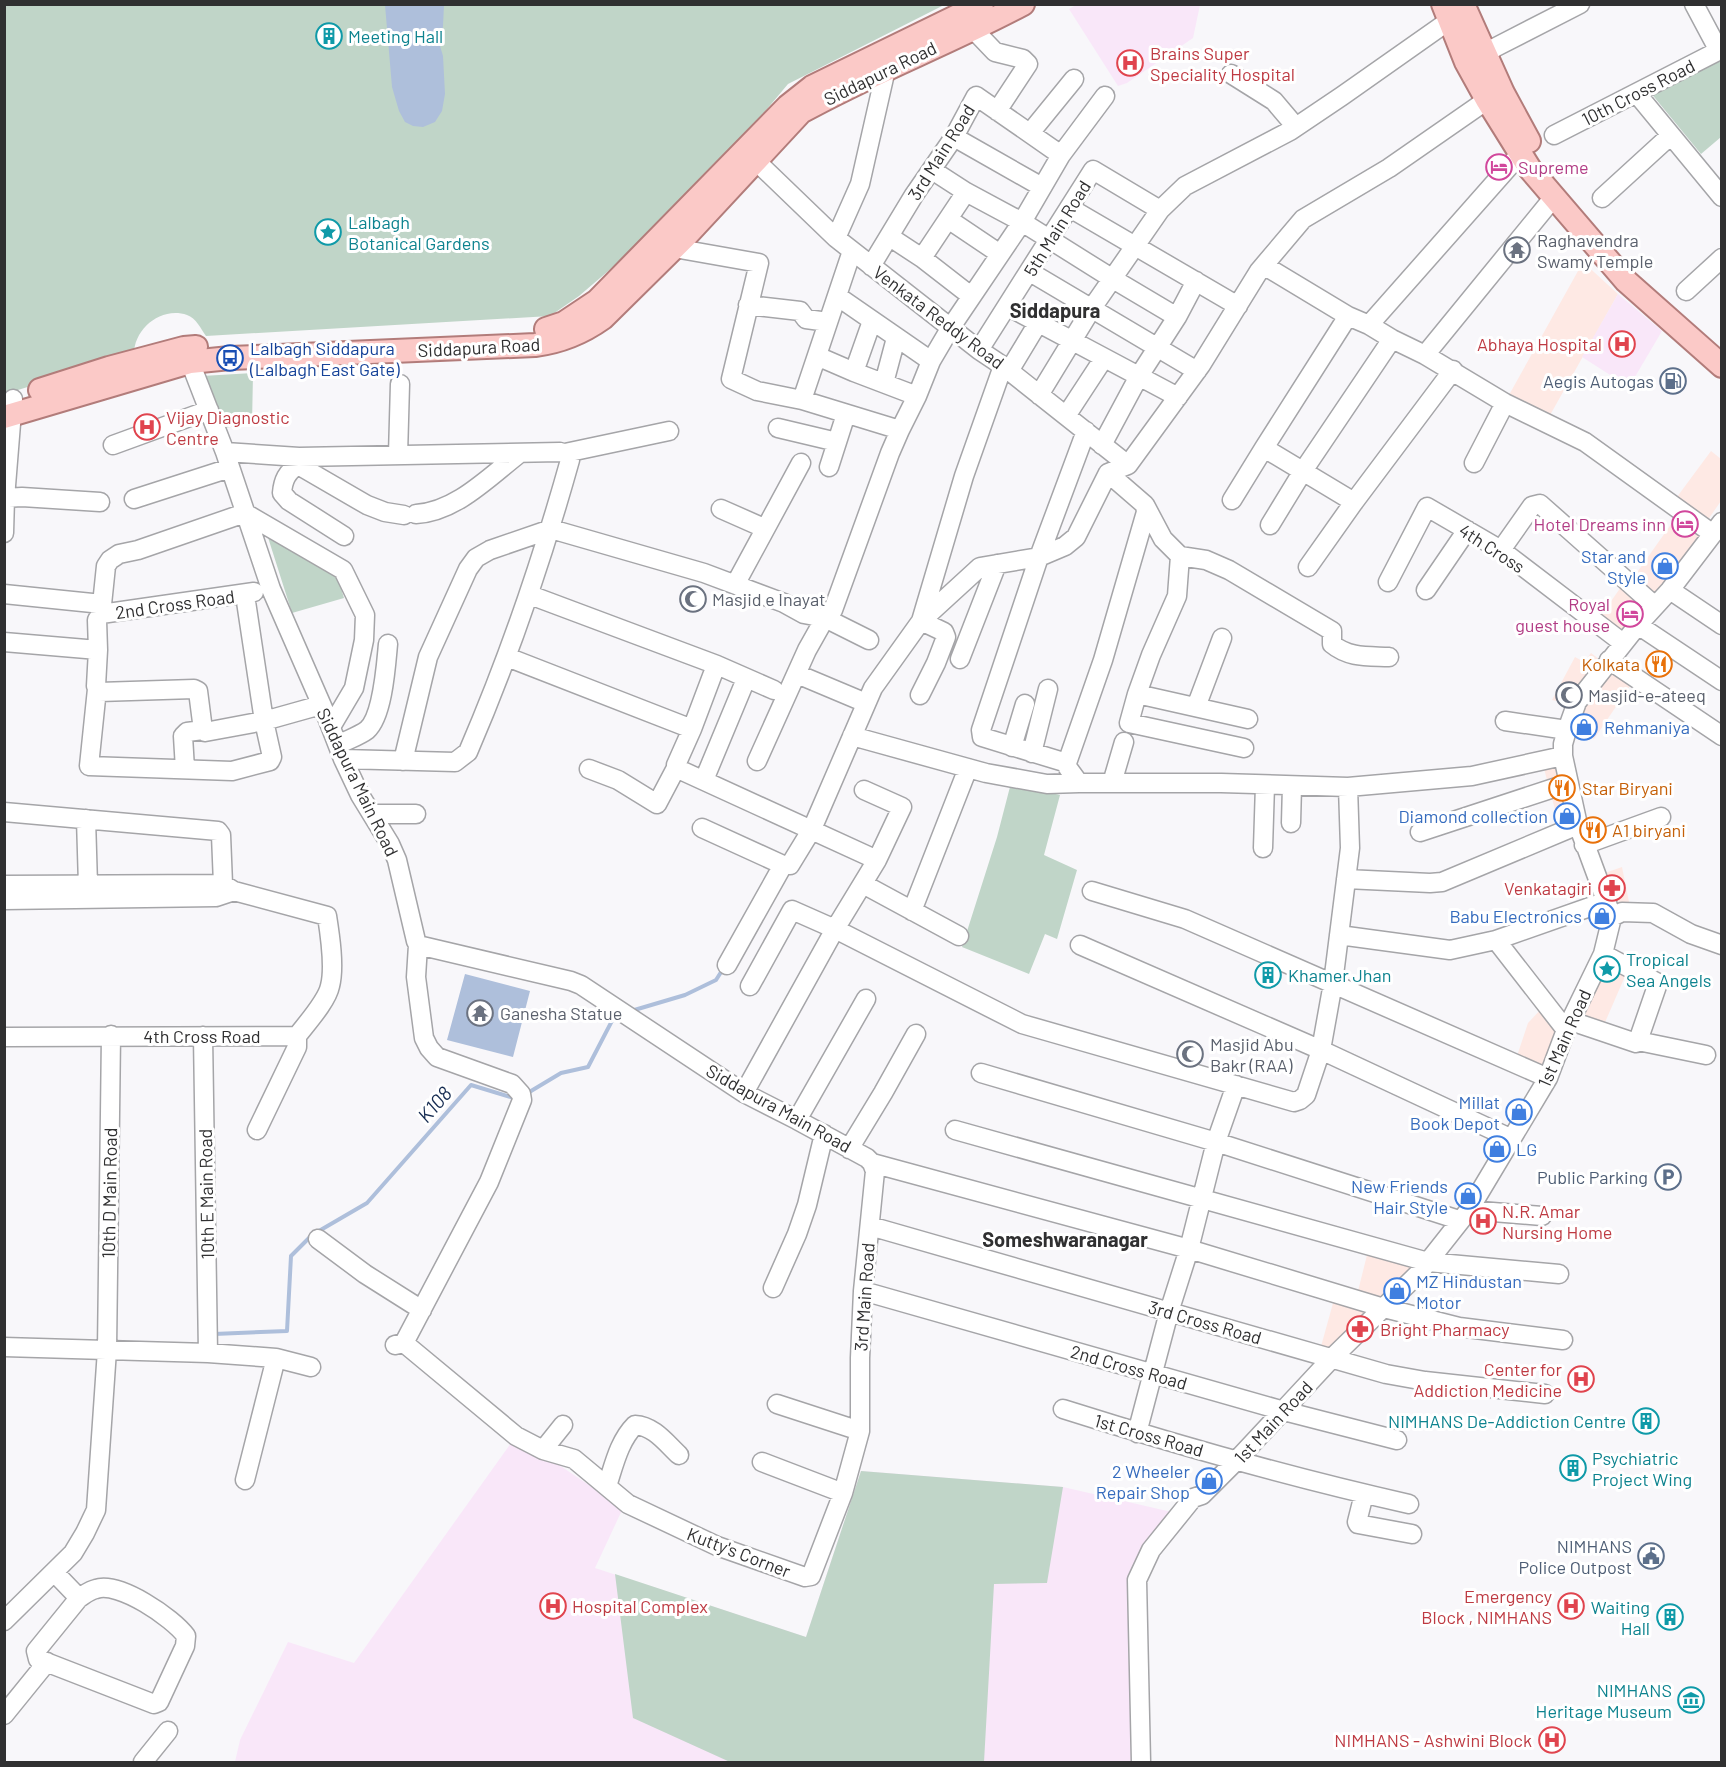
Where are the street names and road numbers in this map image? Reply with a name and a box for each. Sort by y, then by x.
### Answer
street label: Siddapura Road [820,36,940,110]
street label: 10th Cross Road [1578,54,1698,130]
street label: 3rd Main Road [903,100,979,204]
street label: 5th Main Road [1019,176,1095,280]
street label: Venkata Reddy Road [869,261,1009,373]
street label: Siddapura Road [417,333,541,361]
street label: 4th Cross [1455,519,1529,577]
street label: 2nd Cross Road [114,585,236,623]
street label: Siddapura Main Road [312,704,404,860]
street label: 1st Main Road [1533,986,1595,1090]
street label: 4th Cross Road [143,1025,261,1047]
street label: Siddapura Main Road [703,1059,855,1157]
street label: 10th D Main Road [97,1127,121,1259]
street label: 10th E Main Road [194,1129,218,1259]
street label: 3rd Main Road [849,1242,879,1352]
street label: 3rd Cross Road [1146,1295,1264,1349]
street label: 2nd Cross Road [1068,1340,1190,1394]
street label: 1st Main Road [1229,1376,1317,1468]
street label: 1st Cross Road [1092,1409,1206,1461]
street label: Kutty's Corner [684,1522,794,1582]

